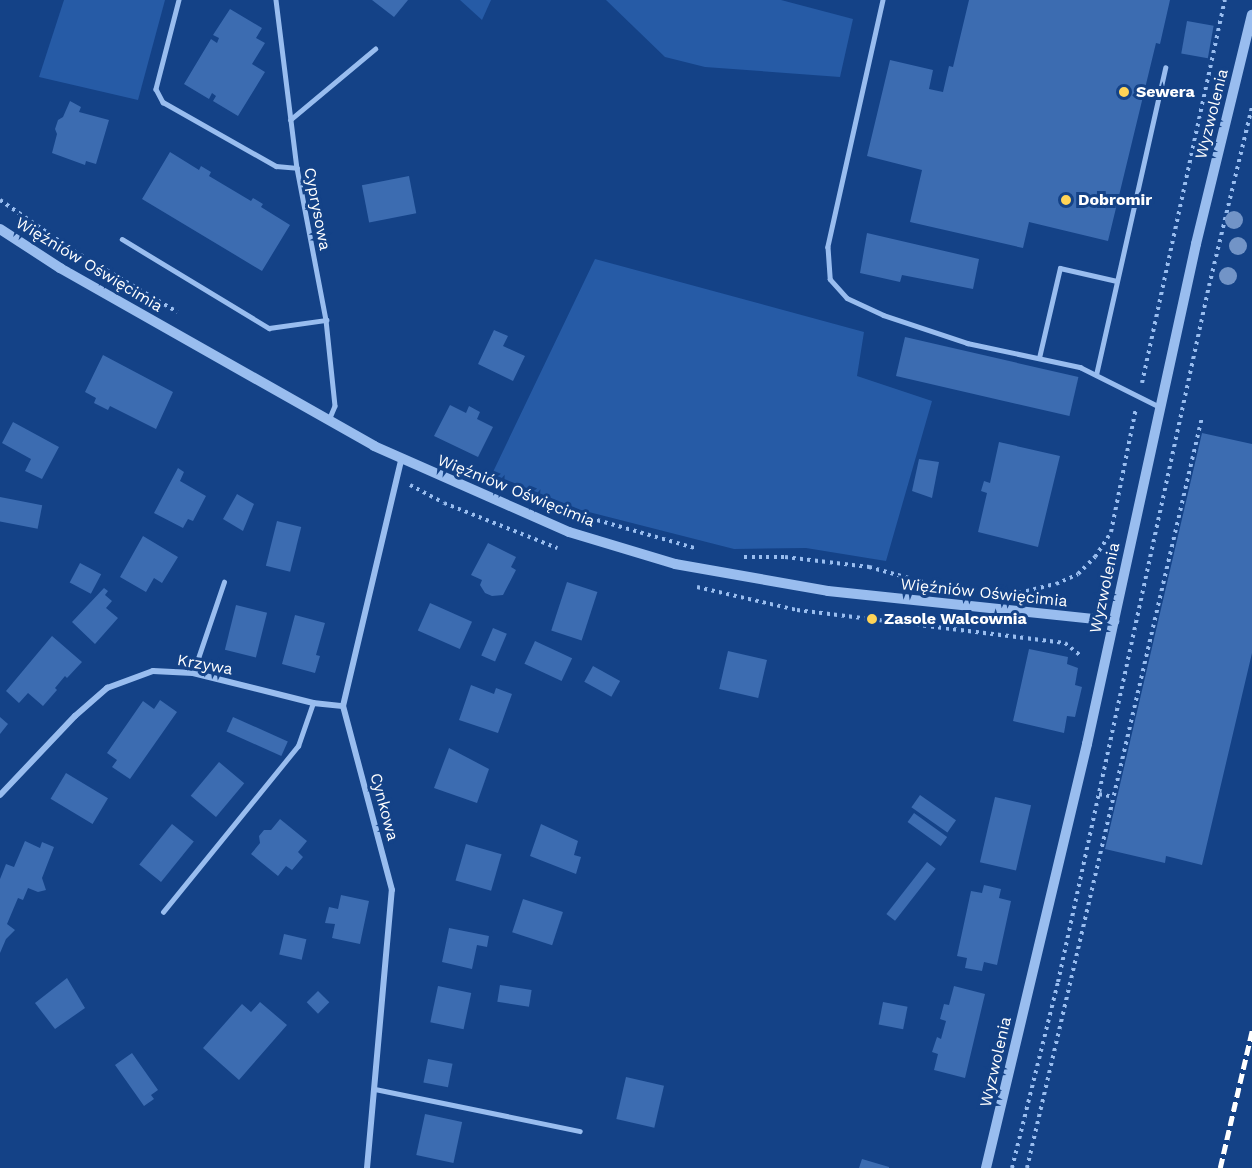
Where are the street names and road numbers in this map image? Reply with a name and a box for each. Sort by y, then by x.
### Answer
street label: Wyzwolenia [1192,67,1232,161]
street label: Cyprysowa [300,166,334,252]
street label: Więźniów Oświęcimia [12,213,166,317]
street label: Więźniów Oświęcimia [434,451,598,531]
street label: Wyzwolenia [1086,541,1124,635]
street label: Więźniów Oświęcimia [899,575,1069,611]
street label: Krzywa [176,651,234,679]
street label: Cynkowa [366,771,402,843]
street label: Wyzwolenia [976,1015,1016,1109]

